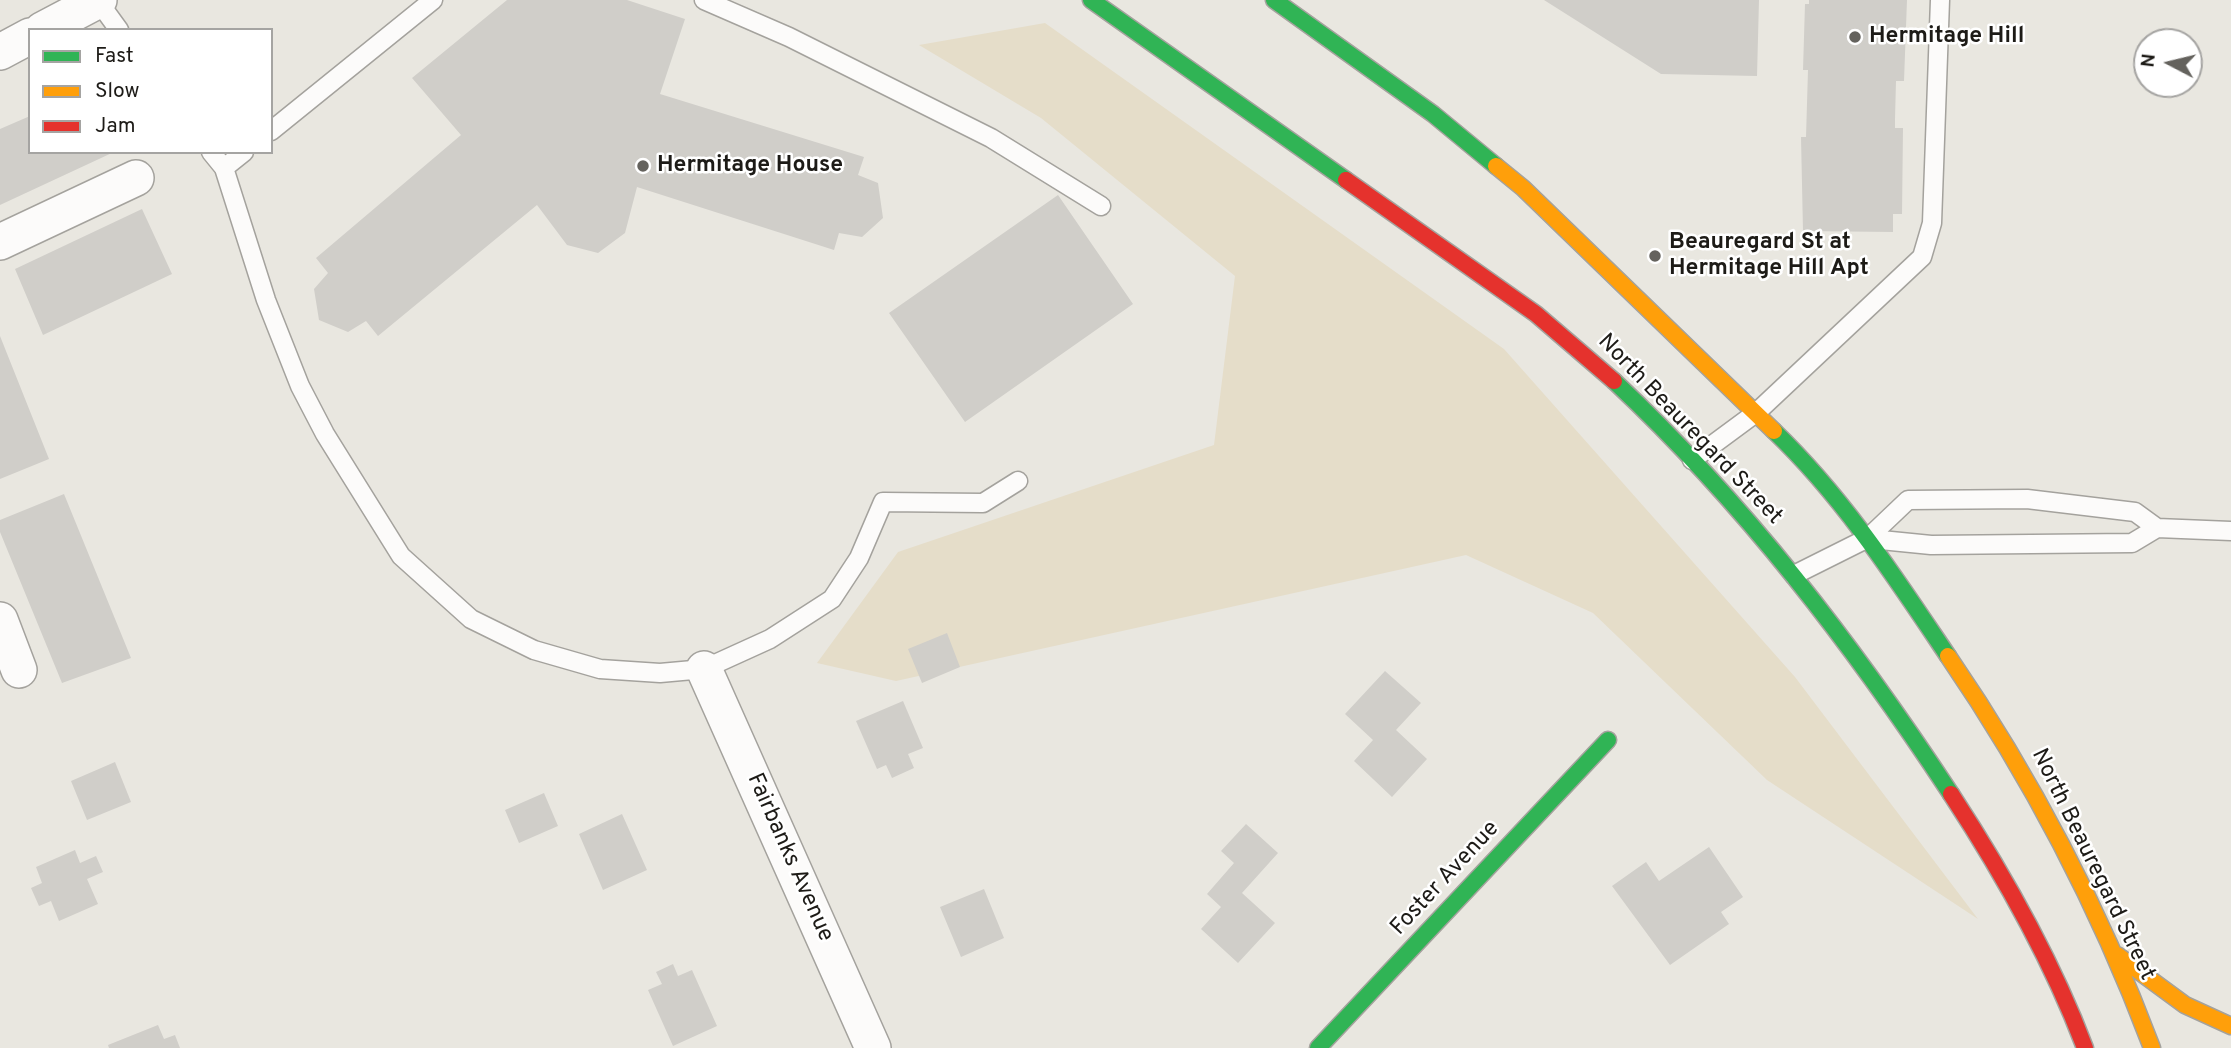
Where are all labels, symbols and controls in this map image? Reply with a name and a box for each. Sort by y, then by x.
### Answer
place label: Hermitage Hill [1869,23,2024,51]
legend [28,28,273,154]
north arrow [2133,28,2203,98]
marker: Hermitage Hill [1847,29,1863,45]
text: Fast [95,43,134,70]
text: N [2136,52,2162,69]
text: Slow [95,78,140,105]
text: Jam [95,113,136,140]
place label: Hermitage House [657,152,843,180]
marker: Hermitage House [635,158,651,174]
place label: Beauregard St at Hermitage Hill Apt [1669,229,1869,283]
marker: Beauregard St at Hermitage Hill Apt [1647,248,1663,264]
street label: North Beauregard Street [1591,329,1787,531]
street label: North Beauregard Street [2024,745,2160,985]
street label: Fairbanks Avenue [740,770,838,946]
street label: Foster Avenue [1386,816,1506,942]

